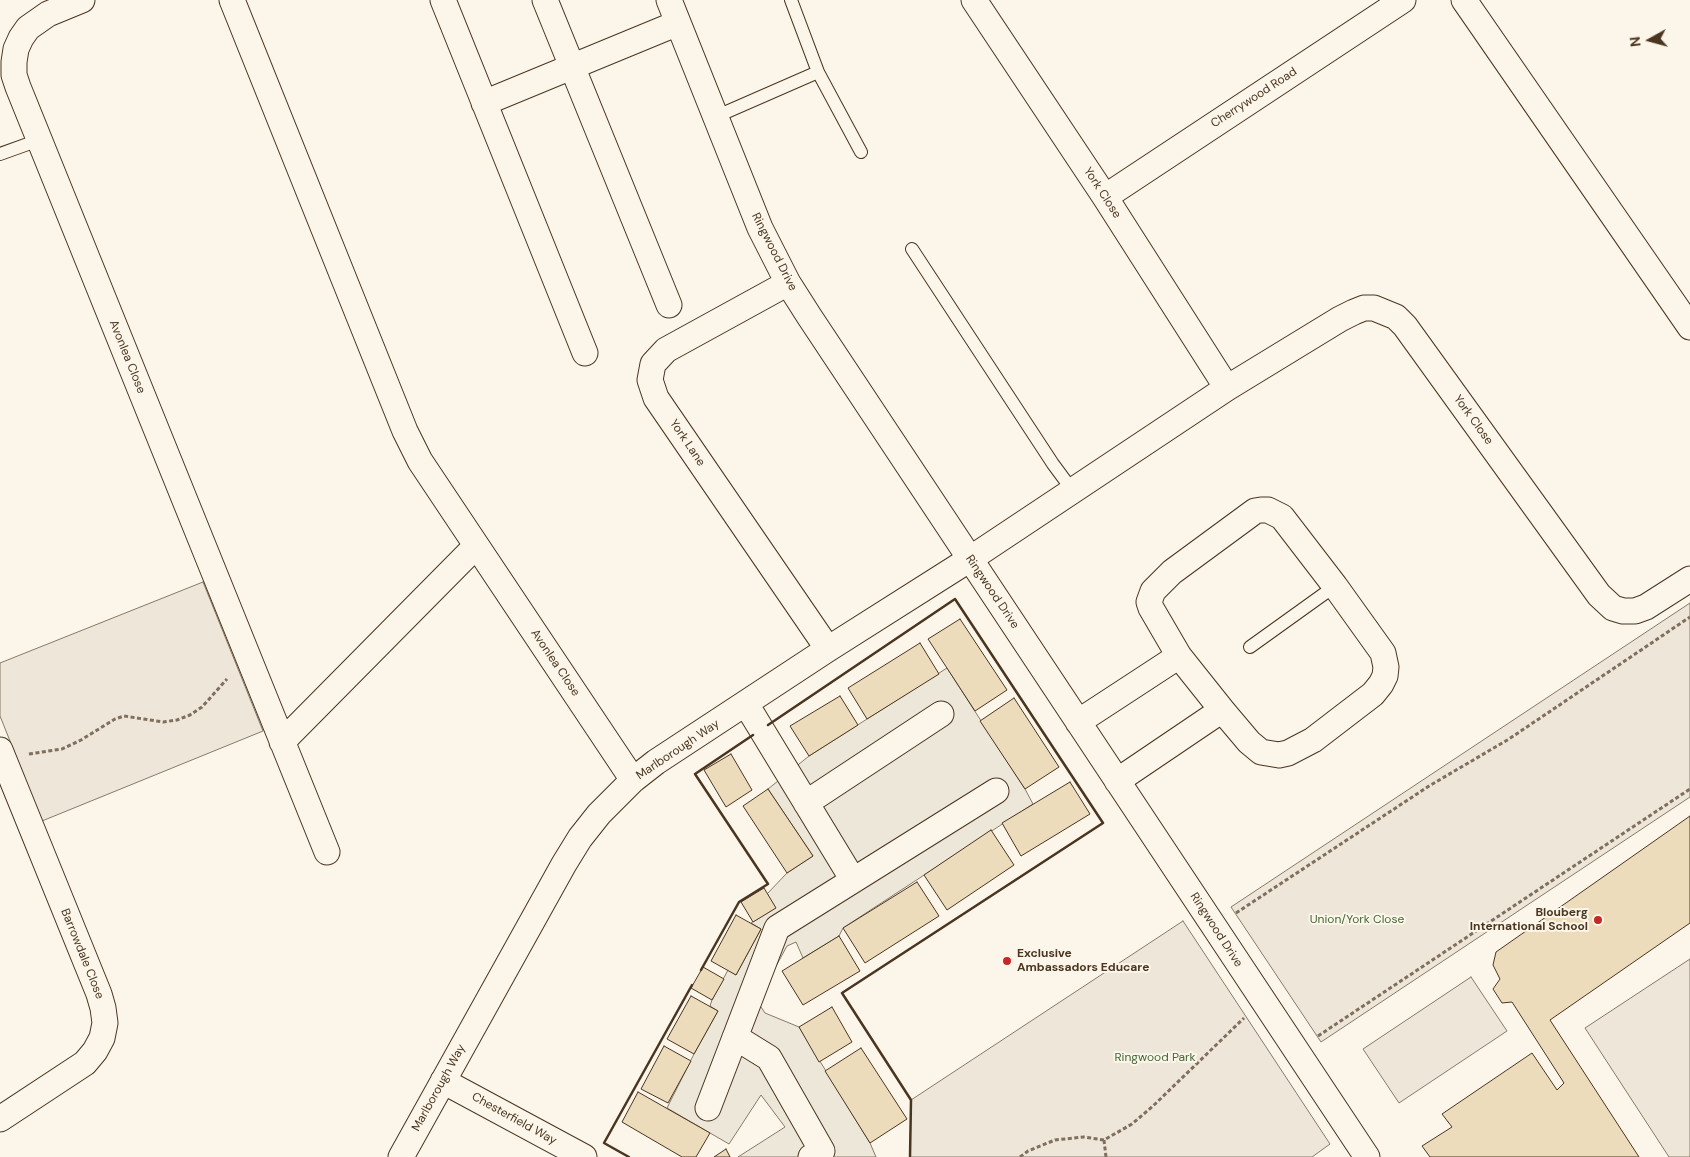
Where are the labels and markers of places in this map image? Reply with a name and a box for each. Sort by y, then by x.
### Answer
place label: Blouberg International School [1470,906,1588,934]
marker: Blouberg International School [1592,914,1604,926]
place label: Exclusive Ambassadors Educare [1017,947,1149,975]
marker: Exclusive Ambassadors Educare [1001,955,1013,967]

